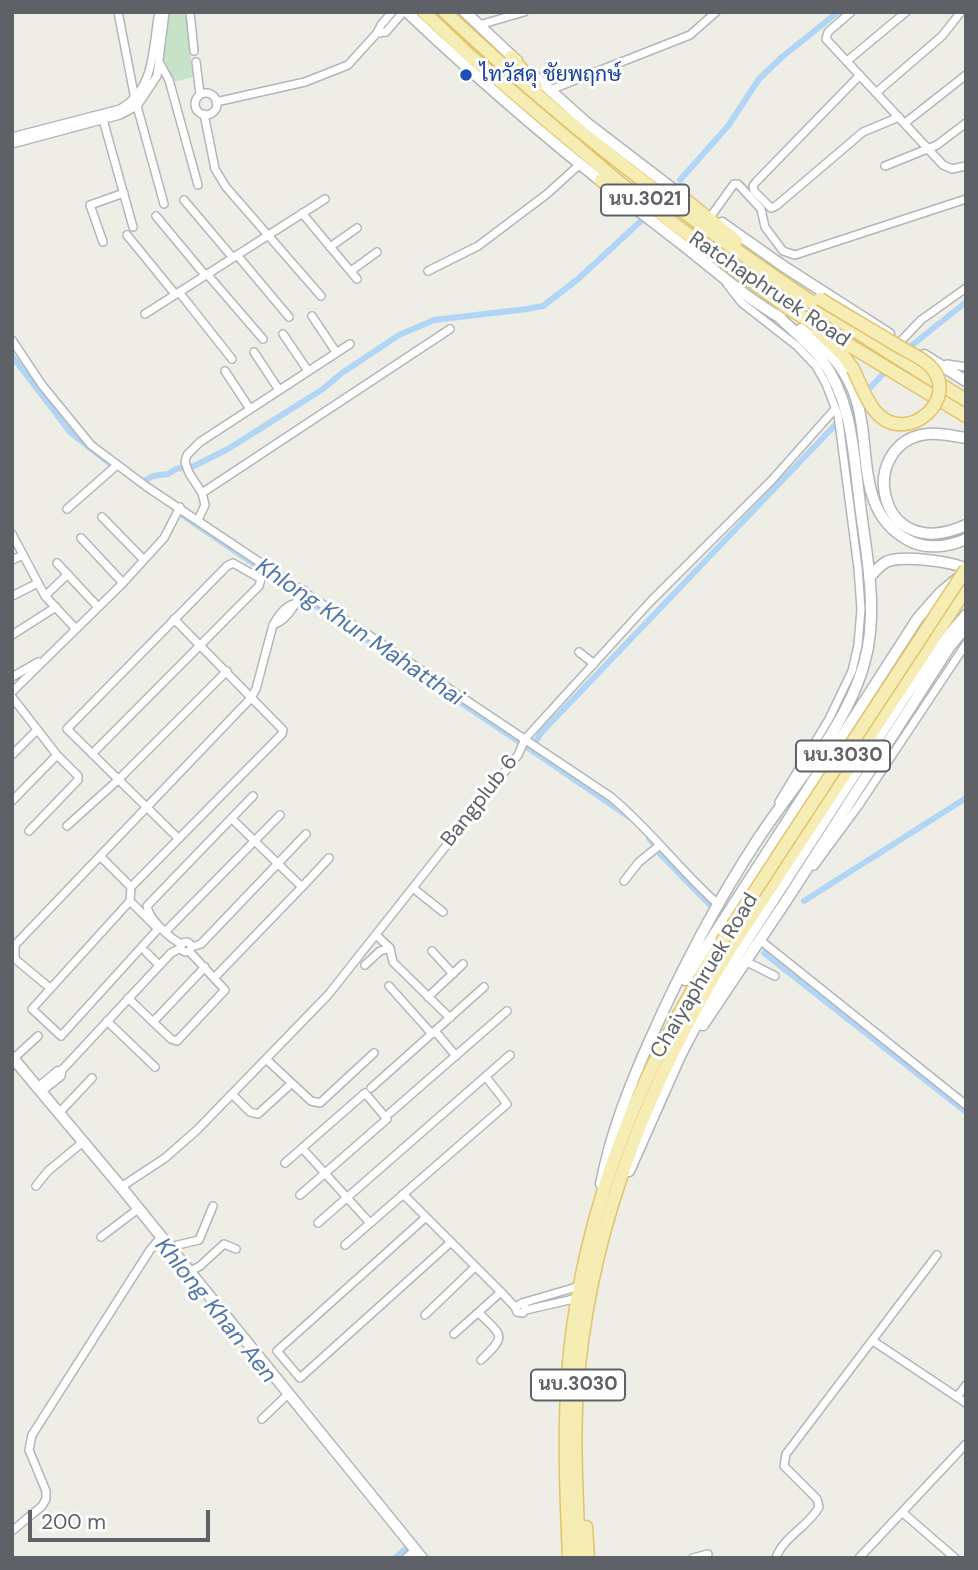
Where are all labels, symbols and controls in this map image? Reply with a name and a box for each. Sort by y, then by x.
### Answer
place label: ไทวัสดุ ชัยพฤกษ์ [480,62,621,88]
marker: ไทวัสดุ ชัยพฤกษ์ [458,67,474,83]
road number: นบ.3021 [601,184,689,216]
street label: Ratchaphruek Road [684,227,854,353]
water label: Khlong Khun Mahatthai [250,553,468,713]
road number: นบ.3030 [796,740,890,772]
street label: Bangplub 6 [436,750,524,852]
street label: Chaiyaphruek Road [646,889,764,1063]
water label: Khlong Khan Aen [148,1233,282,1389]
road number: นบ.3030 [531,1370,625,1400]
scale bar [32,1496,214,1540]
text: 200 m [41,1508,106,1536]

